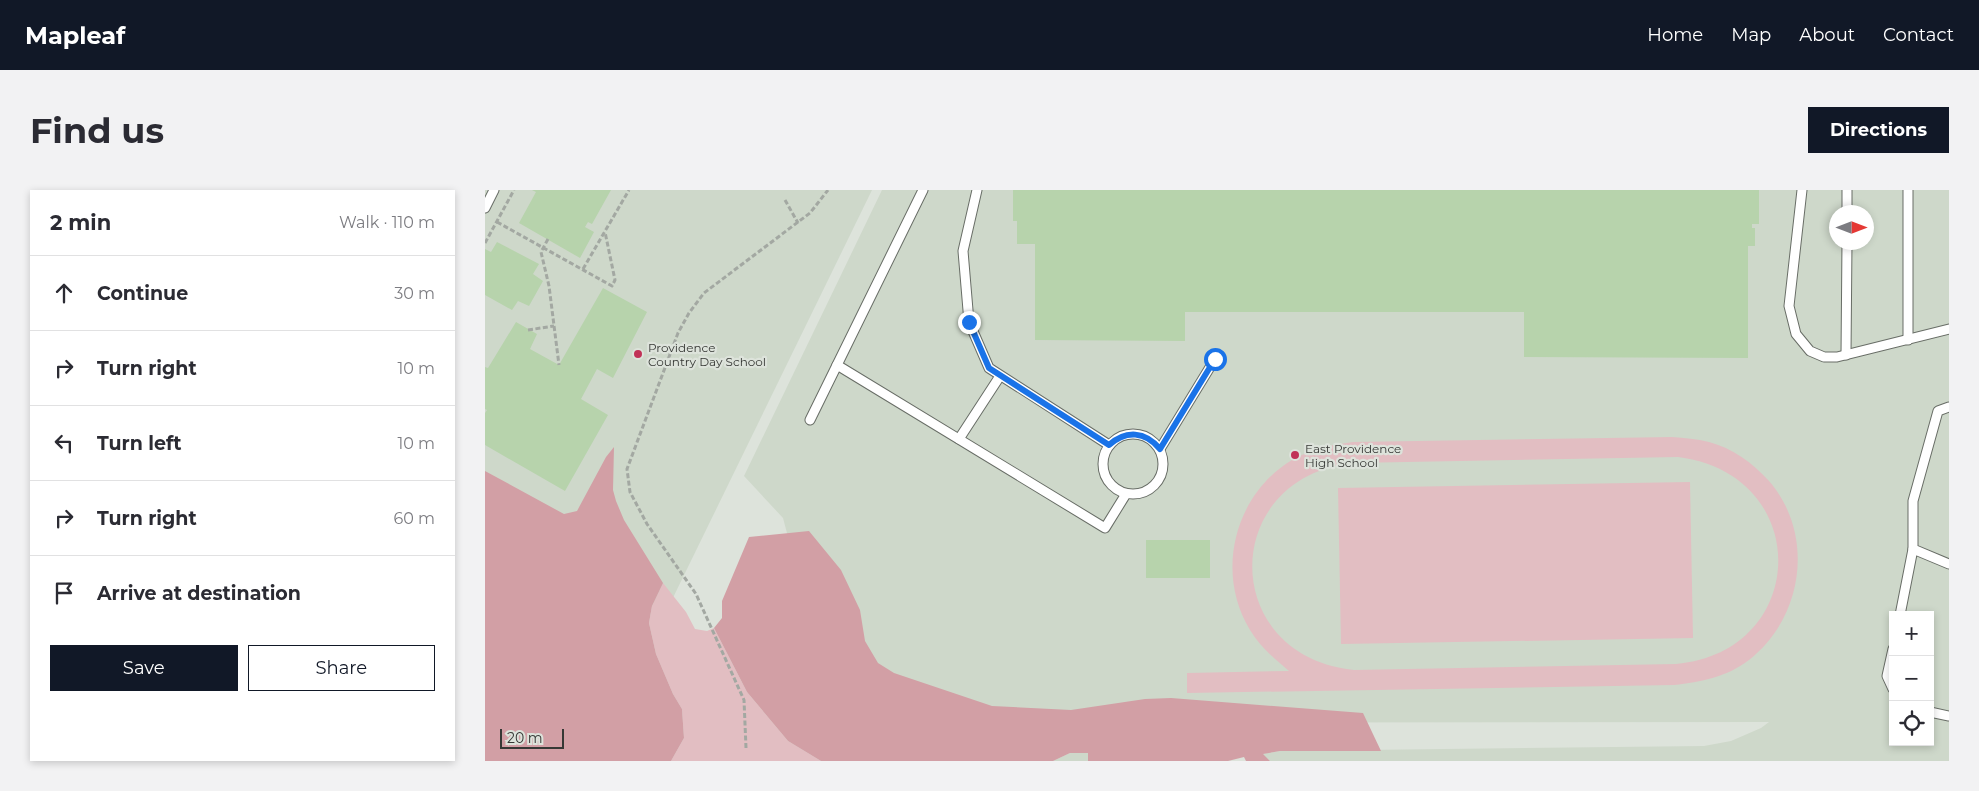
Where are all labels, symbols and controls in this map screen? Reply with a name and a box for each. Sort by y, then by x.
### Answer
text: Mapleaf [25,21,125,50]
text: Home [1647,24,1703,46]
text: Map [1731,24,1771,46]
text: About [1799,24,1855,46]
text: Contact [1883,24,1954,46]
button: Directions [1808,107,1949,153]
text: Find us [30,109,164,152]
north arrow [1829,205,1874,250]
text: 2 min [50,210,111,235]
text: Walk · 110 m [339,213,435,232]
icon: ahead [50,279,78,307]
text: Continue [97,282,188,305]
text: 30 m [394,284,435,303]
route end [958,311,981,334]
place label: Providence Country Day School [648,340,766,369]
marker: Providence Country Day School [632,348,644,360]
route start [1204,348,1227,371]
icon: right [50,354,78,382]
text: Turn right [97,357,197,380]
text: 10 m [397,359,435,378]
icon: left [50,429,78,457]
text: Turn left [97,432,182,455]
text: 10 m [397,434,435,453]
place label: East Providence High School [1305,441,1401,470]
marker: East Providence High School [1289,449,1301,461]
icon: right [50,504,78,532]
text: Turn right [97,507,197,530]
text: 60 m [393,509,435,528]
icon: arrive [50,579,78,607]
text: Arrive at destination [97,582,301,605]
map controls [1889,611,1934,746]
button: + [1889,611,1934,656]
button: Save [50,645,238,691]
button: Share [248,645,435,691]
button: − [1889,656,1934,701]
button: locate [1889,701,1934,746]
scale bar [500,726,564,749]
text: 20 m [507,729,543,747]

